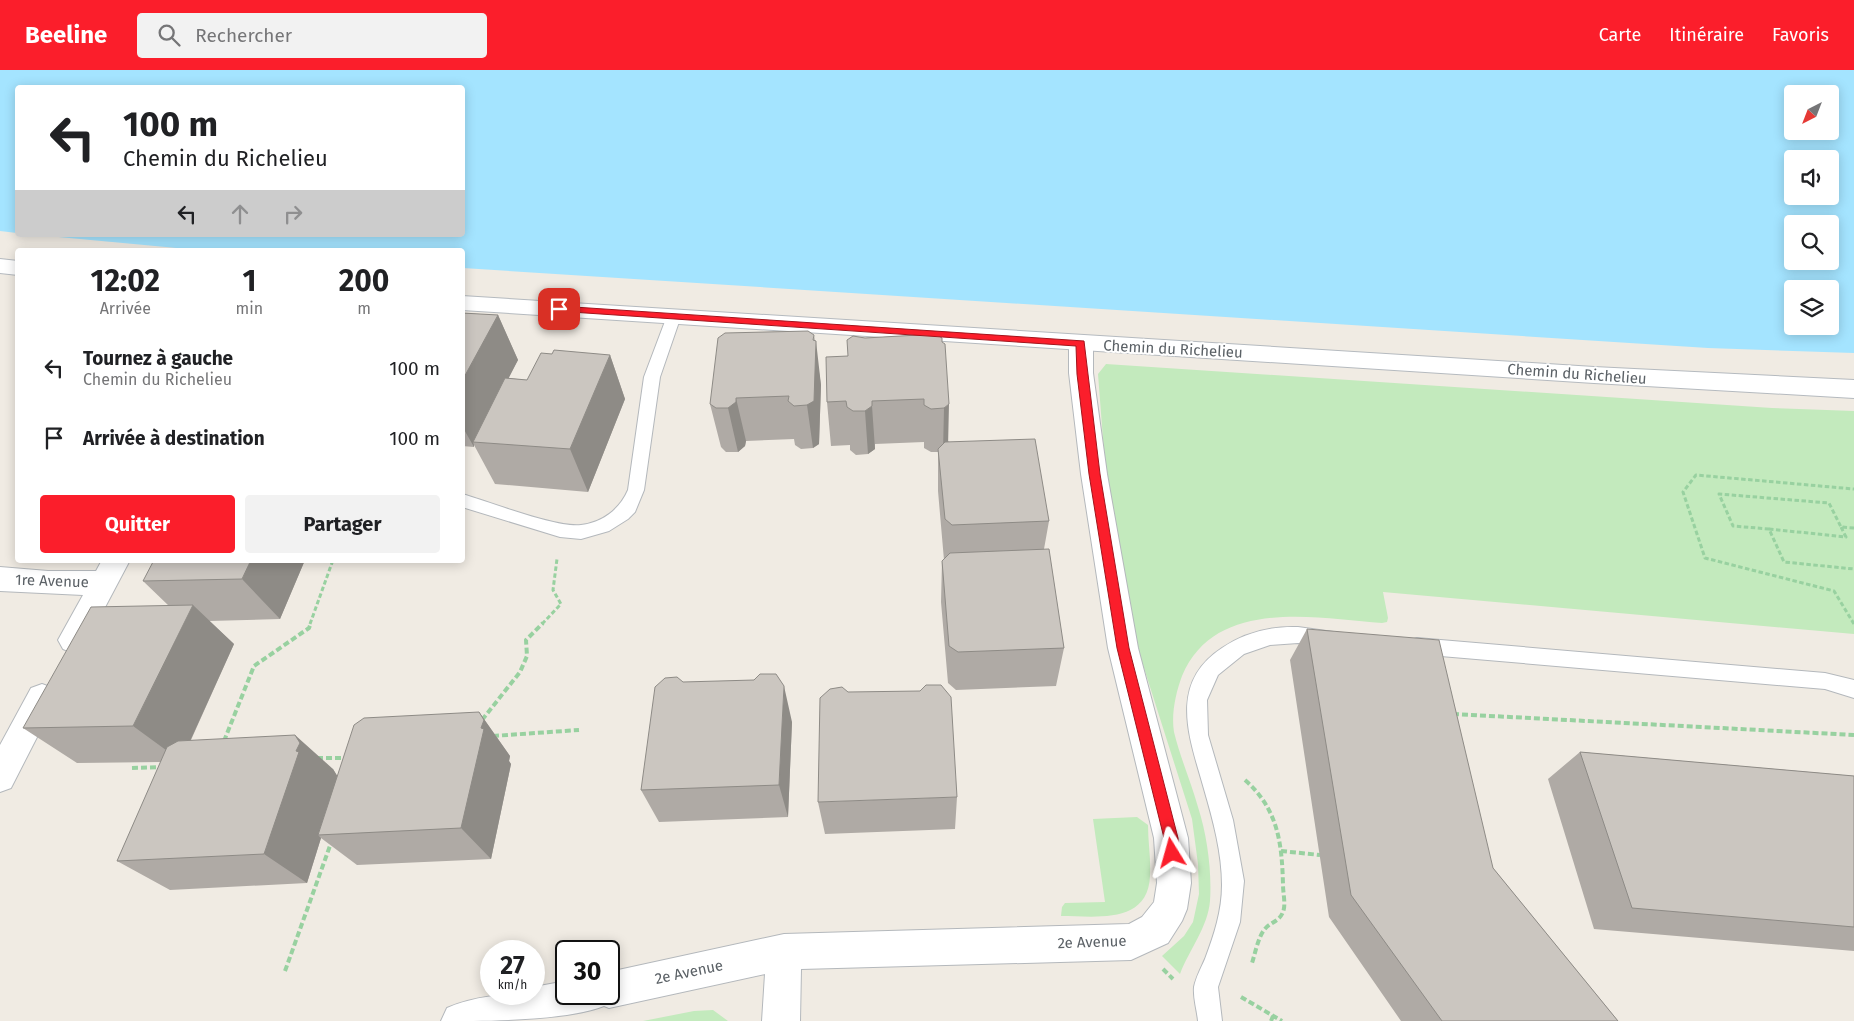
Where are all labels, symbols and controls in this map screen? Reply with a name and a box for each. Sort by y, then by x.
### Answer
search box [137,13,487,58]
text: Beeline [25,21,107,49]
icon: search [155,21,183,49]
text: Rechercher [195,24,292,47]
text: Carte [1599,24,1641,46]
text: Itinéraire [1669,24,1744,46]
text: Favoris [1772,24,1829,46]
north arrow [1784,85,1839,140]
map controls [1784,85,1839,335]
text: 100 m [123,103,218,145]
icon: left [40,105,105,170]
text: Chemin du Richelieu [123,145,328,172]
button: sound [1784,150,1839,205]
icon: left [173,200,201,228]
icon: ahead [226,200,254,228]
icon: right [279,200,307,228]
button: search [1784,215,1839,270]
text: 12:02 [91,263,160,299]
text: 1 [242,263,256,299]
text: 200 [339,263,389,299]
button: layers [1784,280,1839,335]
pin [538,288,580,330]
icon: arrive [545,295,573,323]
text: Arrivée [100,299,151,318]
text: min [236,299,263,318]
text: m [357,299,371,318]
street label: Chemin du Richelieu [1103,336,1243,362]
text: Tournez à gauche [83,347,233,370]
icon: left [40,354,68,382]
text: 100 m [389,357,440,380]
street label: Chemin du Richelieu [1507,360,1647,388]
text: Chemin du Richelieu [83,370,232,389]
icon: arrive [40,424,68,452]
text: Arrivée à destination [83,427,265,450]
text: 100 m [389,427,440,450]
button: Quitter [40,495,235,553]
button: Partager [245,495,440,553]
street label: 1re Avenue [15,571,89,591]
position arrow [1145,826,1197,878]
street label: 2e Avenue [1057,932,1127,952]
speed limit sign: 30 [555,940,620,1005]
text: 27 [500,951,525,981]
street label: 2e Avenue [653,956,725,988]
text: km/h [498,978,527,992]

